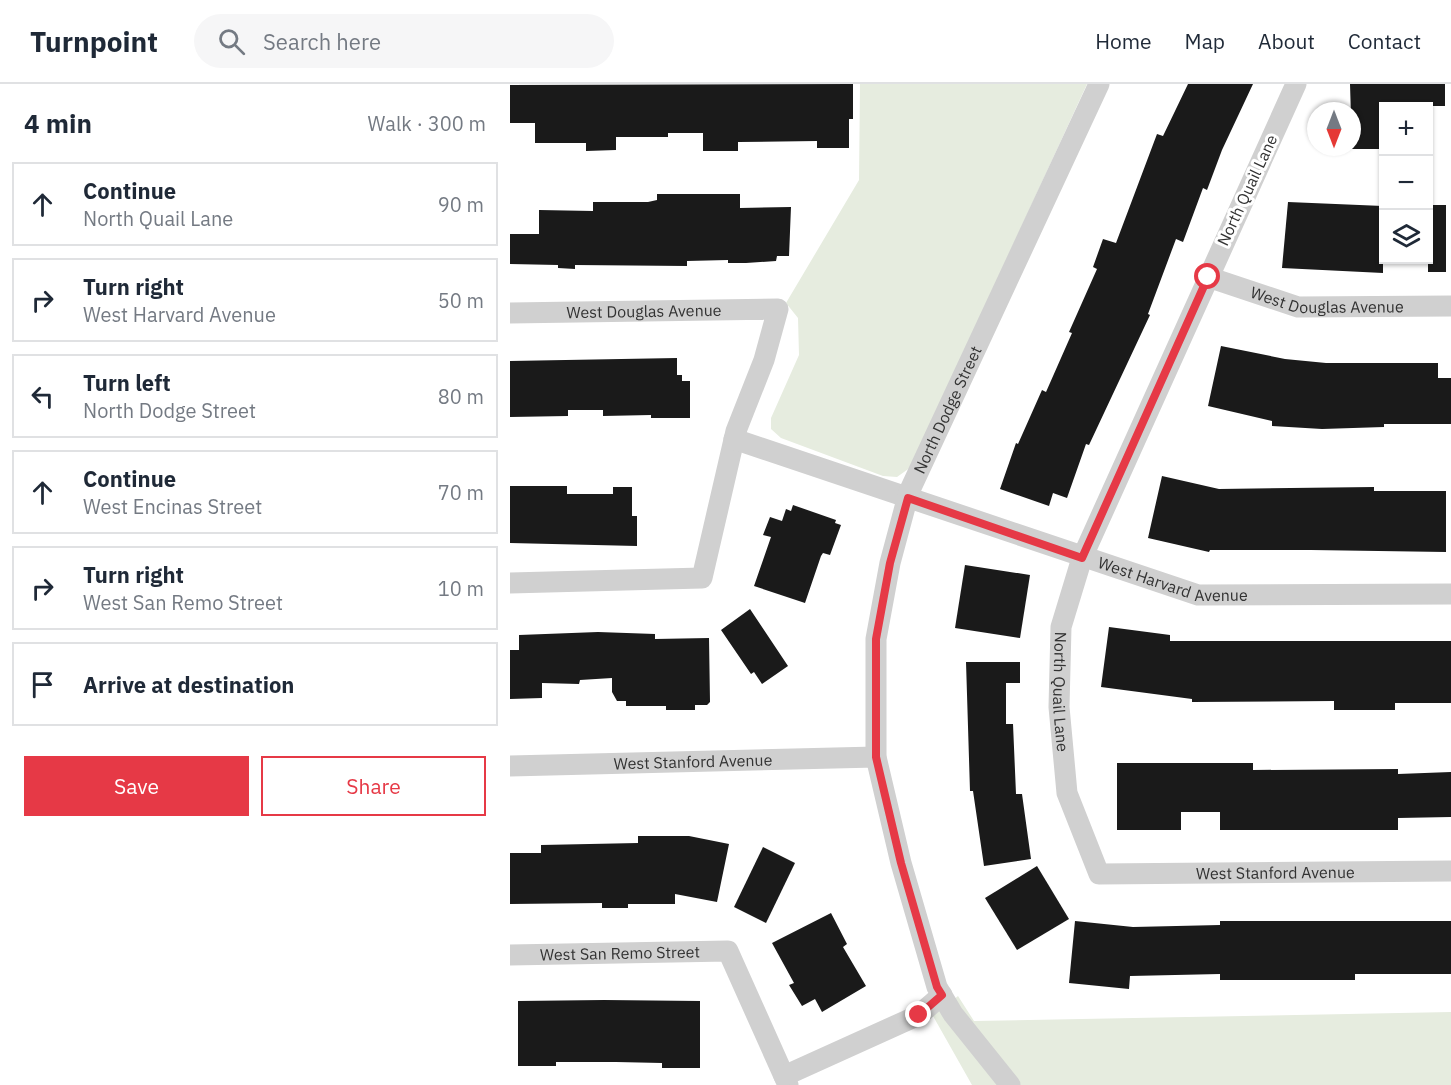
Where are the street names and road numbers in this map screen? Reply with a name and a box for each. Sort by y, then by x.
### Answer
street label: North Quail Lane [1213,131,1282,249]
street label: West Douglas Avenue [1248,282,1404,317]
street label: West Douglas Avenue [566,300,722,322]
street label: North Dodge Street [909,343,986,477]
street label: West Harvard Avenue [1096,552,1248,605]
street label: North Quail Lane [1049,631,1073,753]
street label: West Stanford Avenue [613,750,773,773]
street label: West Stanford Avenue [1196,862,1355,883]
street label: West San Remo Street [540,942,700,964]

